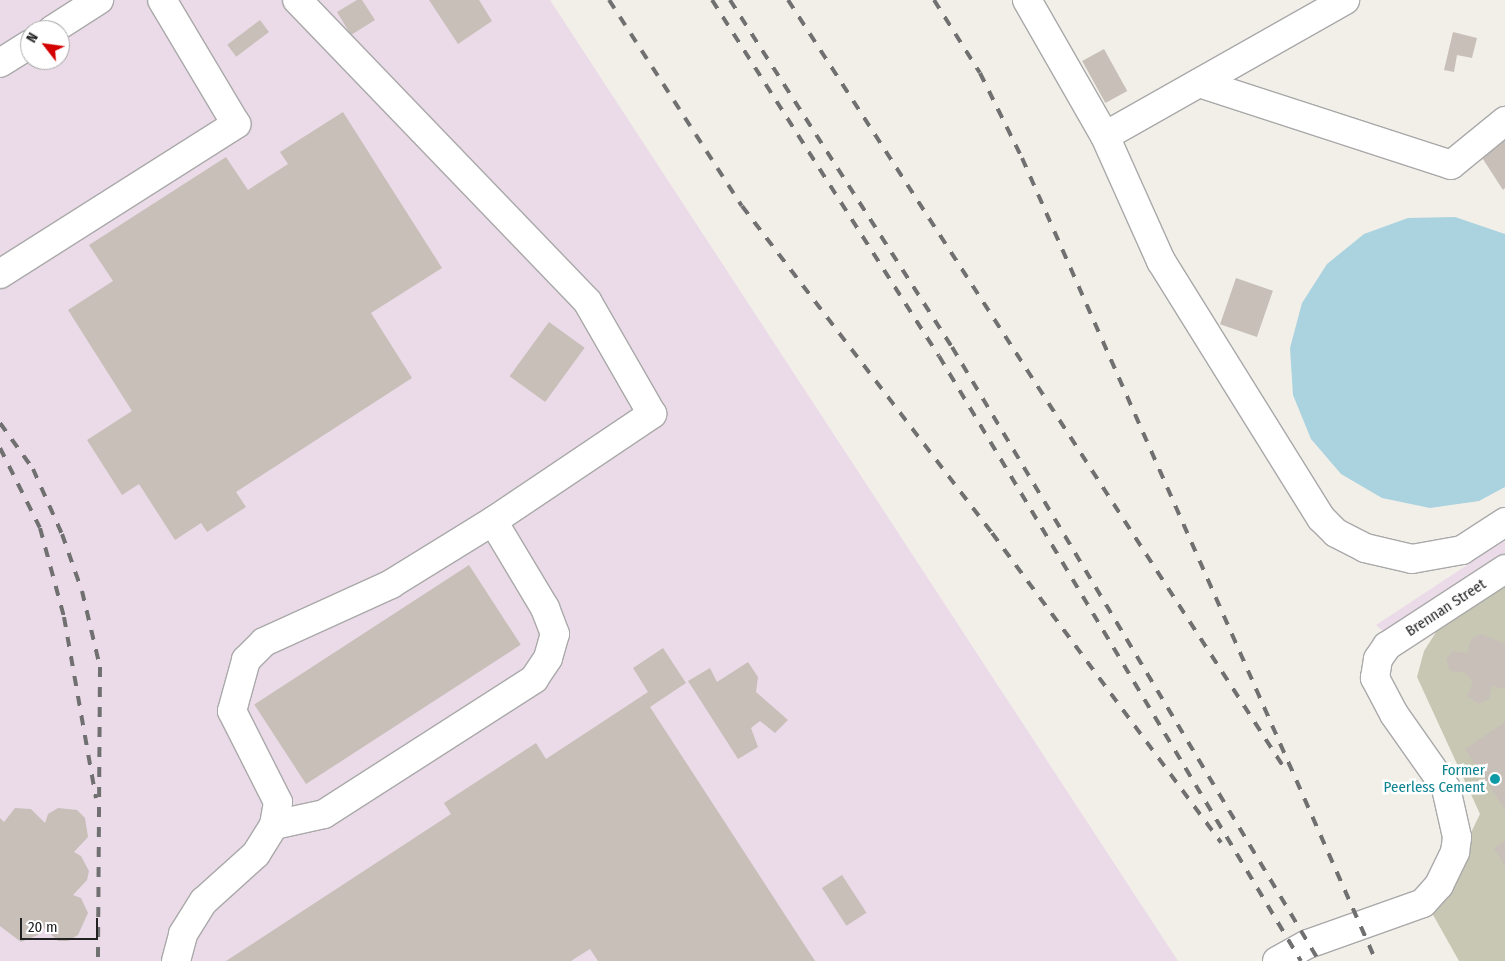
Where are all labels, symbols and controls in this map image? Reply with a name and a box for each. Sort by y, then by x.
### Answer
north arrow [20,20,70,70]
text: N [23,30,42,46]
street label: Brennan Street [1403,575,1489,641]
place label: Former Peerless Cement [1384,761,1485,796]
marker: Former Peerless Cement [1489,773,1501,785]
scale bar [22,908,100,940]
text: 20 m [28,918,58,936]

